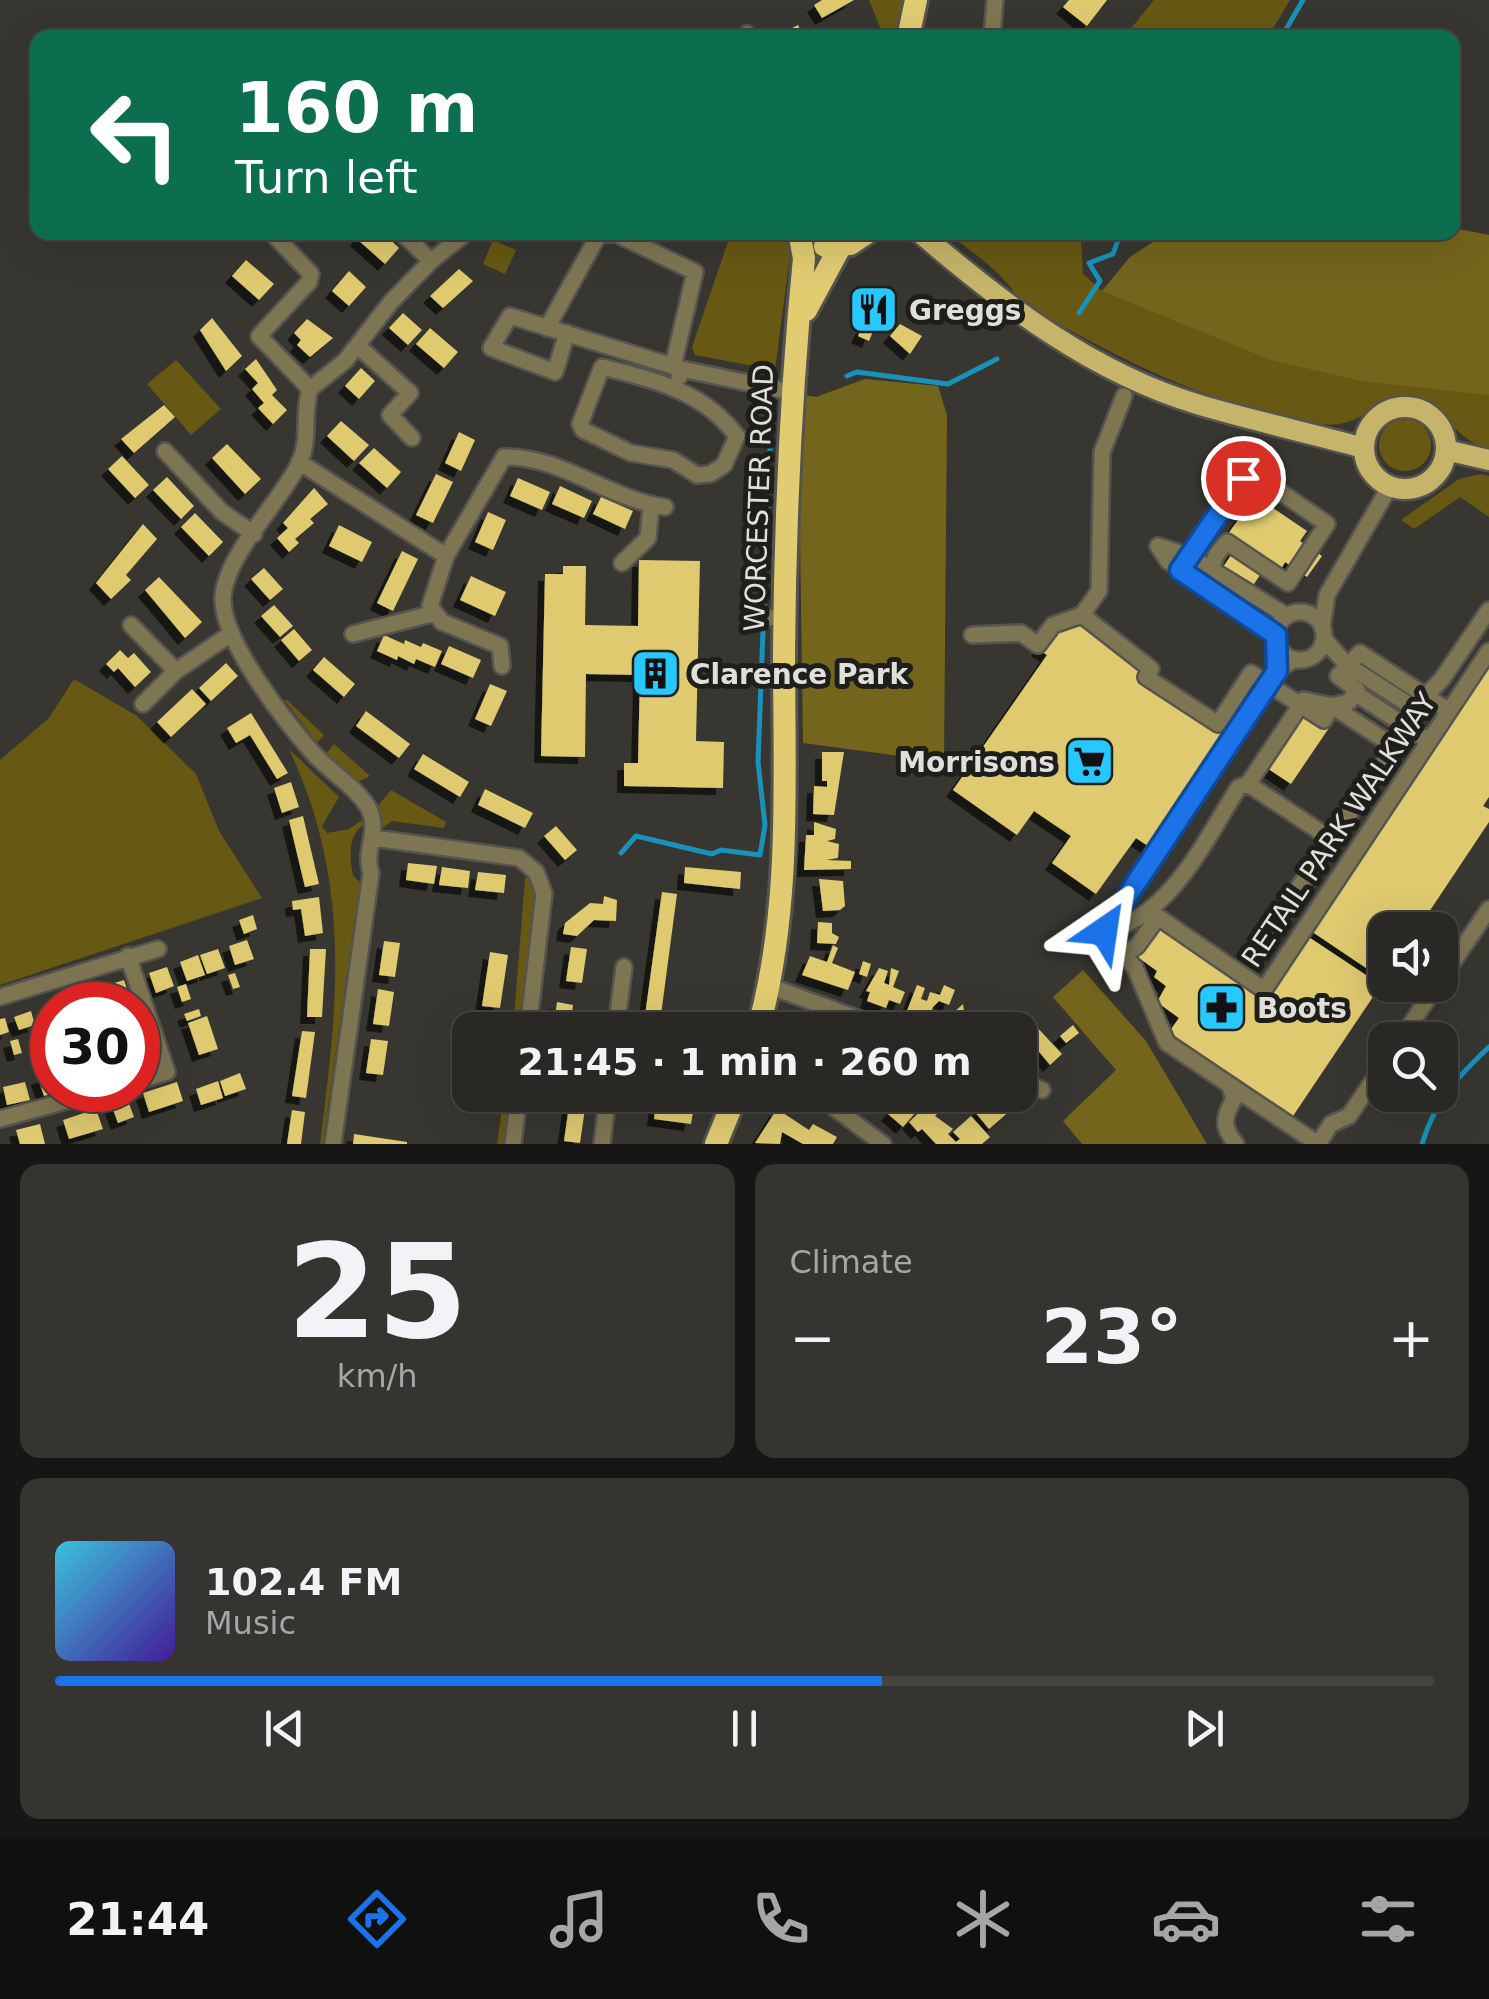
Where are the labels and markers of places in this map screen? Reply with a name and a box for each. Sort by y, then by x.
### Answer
restaurant icon: Greggs [848,284,900,336]
place label: Greggs [909,294,1022,327]
pin [1201,436,1286,521]
building icon: Clarence Park [629,648,681,700]
place label: Clarence Park [690,658,910,691]
supermarket icon: Morrisons [1064,736,1116,788]
place label: Morrisons [898,746,1055,779]
pharmacy icon: Boots [1196,982,1248,1034]
place label: Boots [1257,992,1347,1025]

